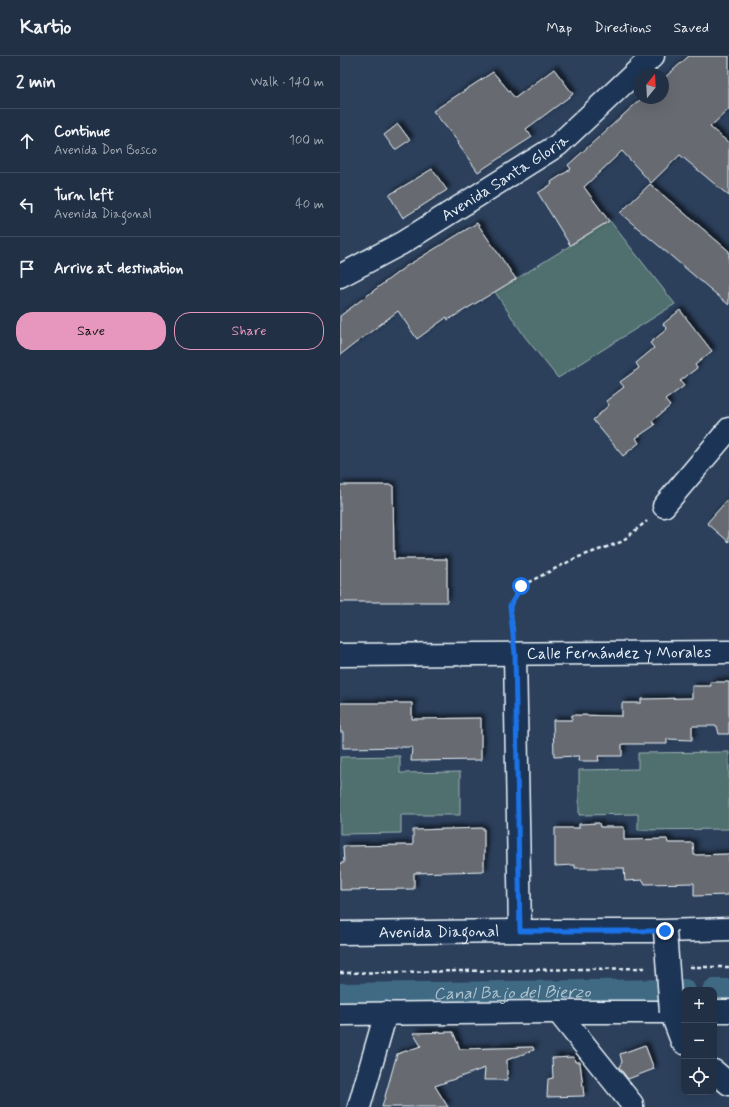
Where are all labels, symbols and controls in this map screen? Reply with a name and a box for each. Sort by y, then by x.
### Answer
text: Kartio [20,15,71,40]
text: Map [546,19,572,37]
text: Directions [594,19,652,37]
text: Saved [674,19,709,37]
north arrow [633,68,669,104]
text: 2 min [16,71,56,93]
text: Walk · 140 m [251,74,324,91]
text: Continue [54,122,110,142]
icon: ahead [16,130,38,152]
street label: Avenida Santa Gloria [437,130,573,226]
text: 100 m [289,132,324,149]
text: Avenida Don Bosco [54,142,157,159]
text: Turn left [54,186,114,206]
icon: left [16,194,38,216]
text: 40 m [295,196,324,213]
text: Avenida Diagonal [54,206,152,223]
icon: arrive [16,258,38,280]
text: Arrive at destination [54,259,183,279]
button: Save [16,312,166,350]
button: Share [174,312,324,350]
route start [512,577,530,595]
street label: Calle Fernández y Morales [527,642,711,664]
street label: Avenida Diagonal [379,921,499,943]
route end [656,922,674,940]
water label: Canal Bajo del Bierzo [433,981,592,1005]
map controls [681,987,717,1095]
button: + [681,987,717,1023]
button: − [681,1023,717,1059]
button: locate [681,1059,717,1095]

